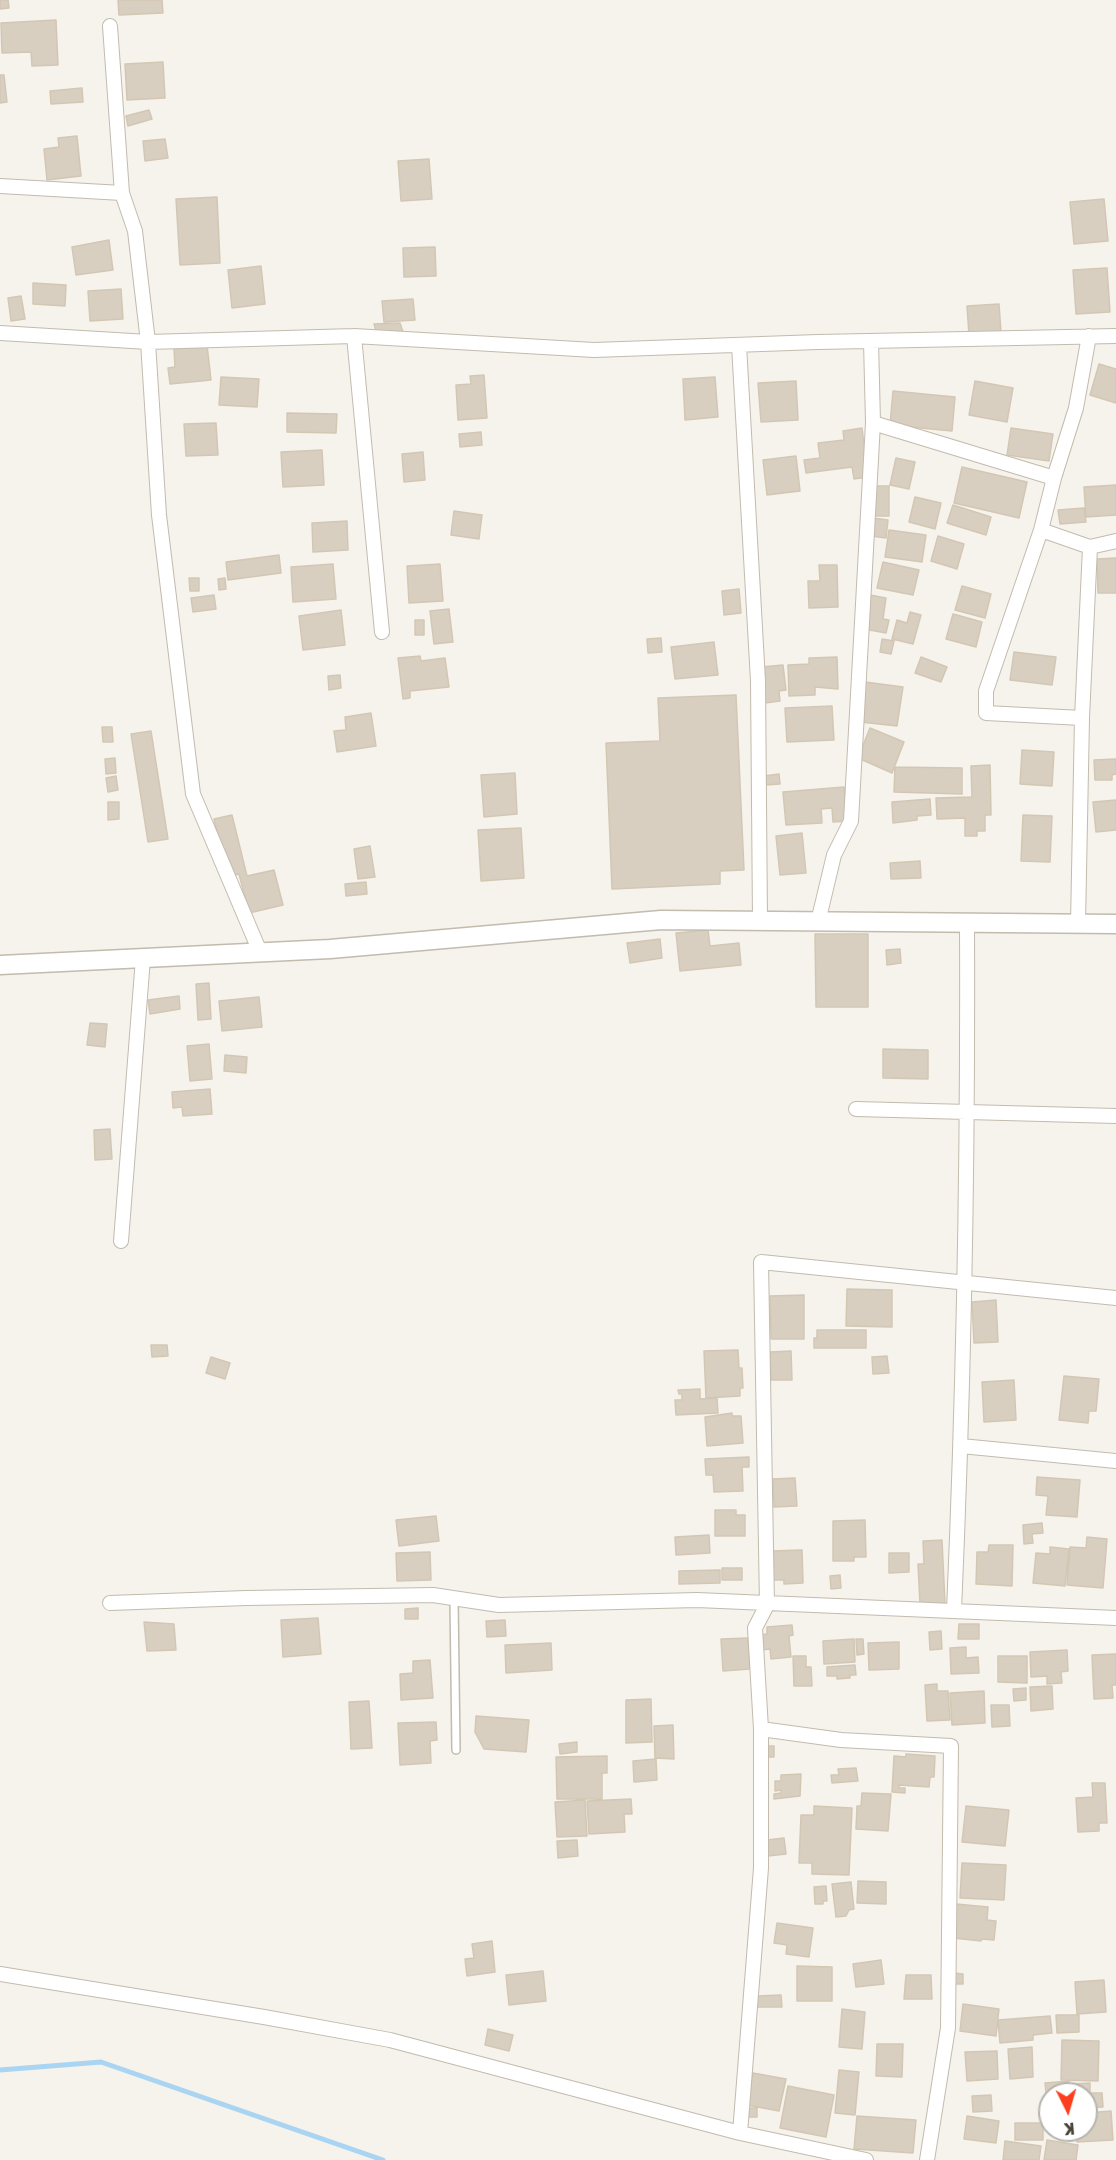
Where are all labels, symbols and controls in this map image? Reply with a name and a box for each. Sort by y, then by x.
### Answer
north arrow [1038,2082,1098,2142]
text: K [1063,2119,1076,2138]

